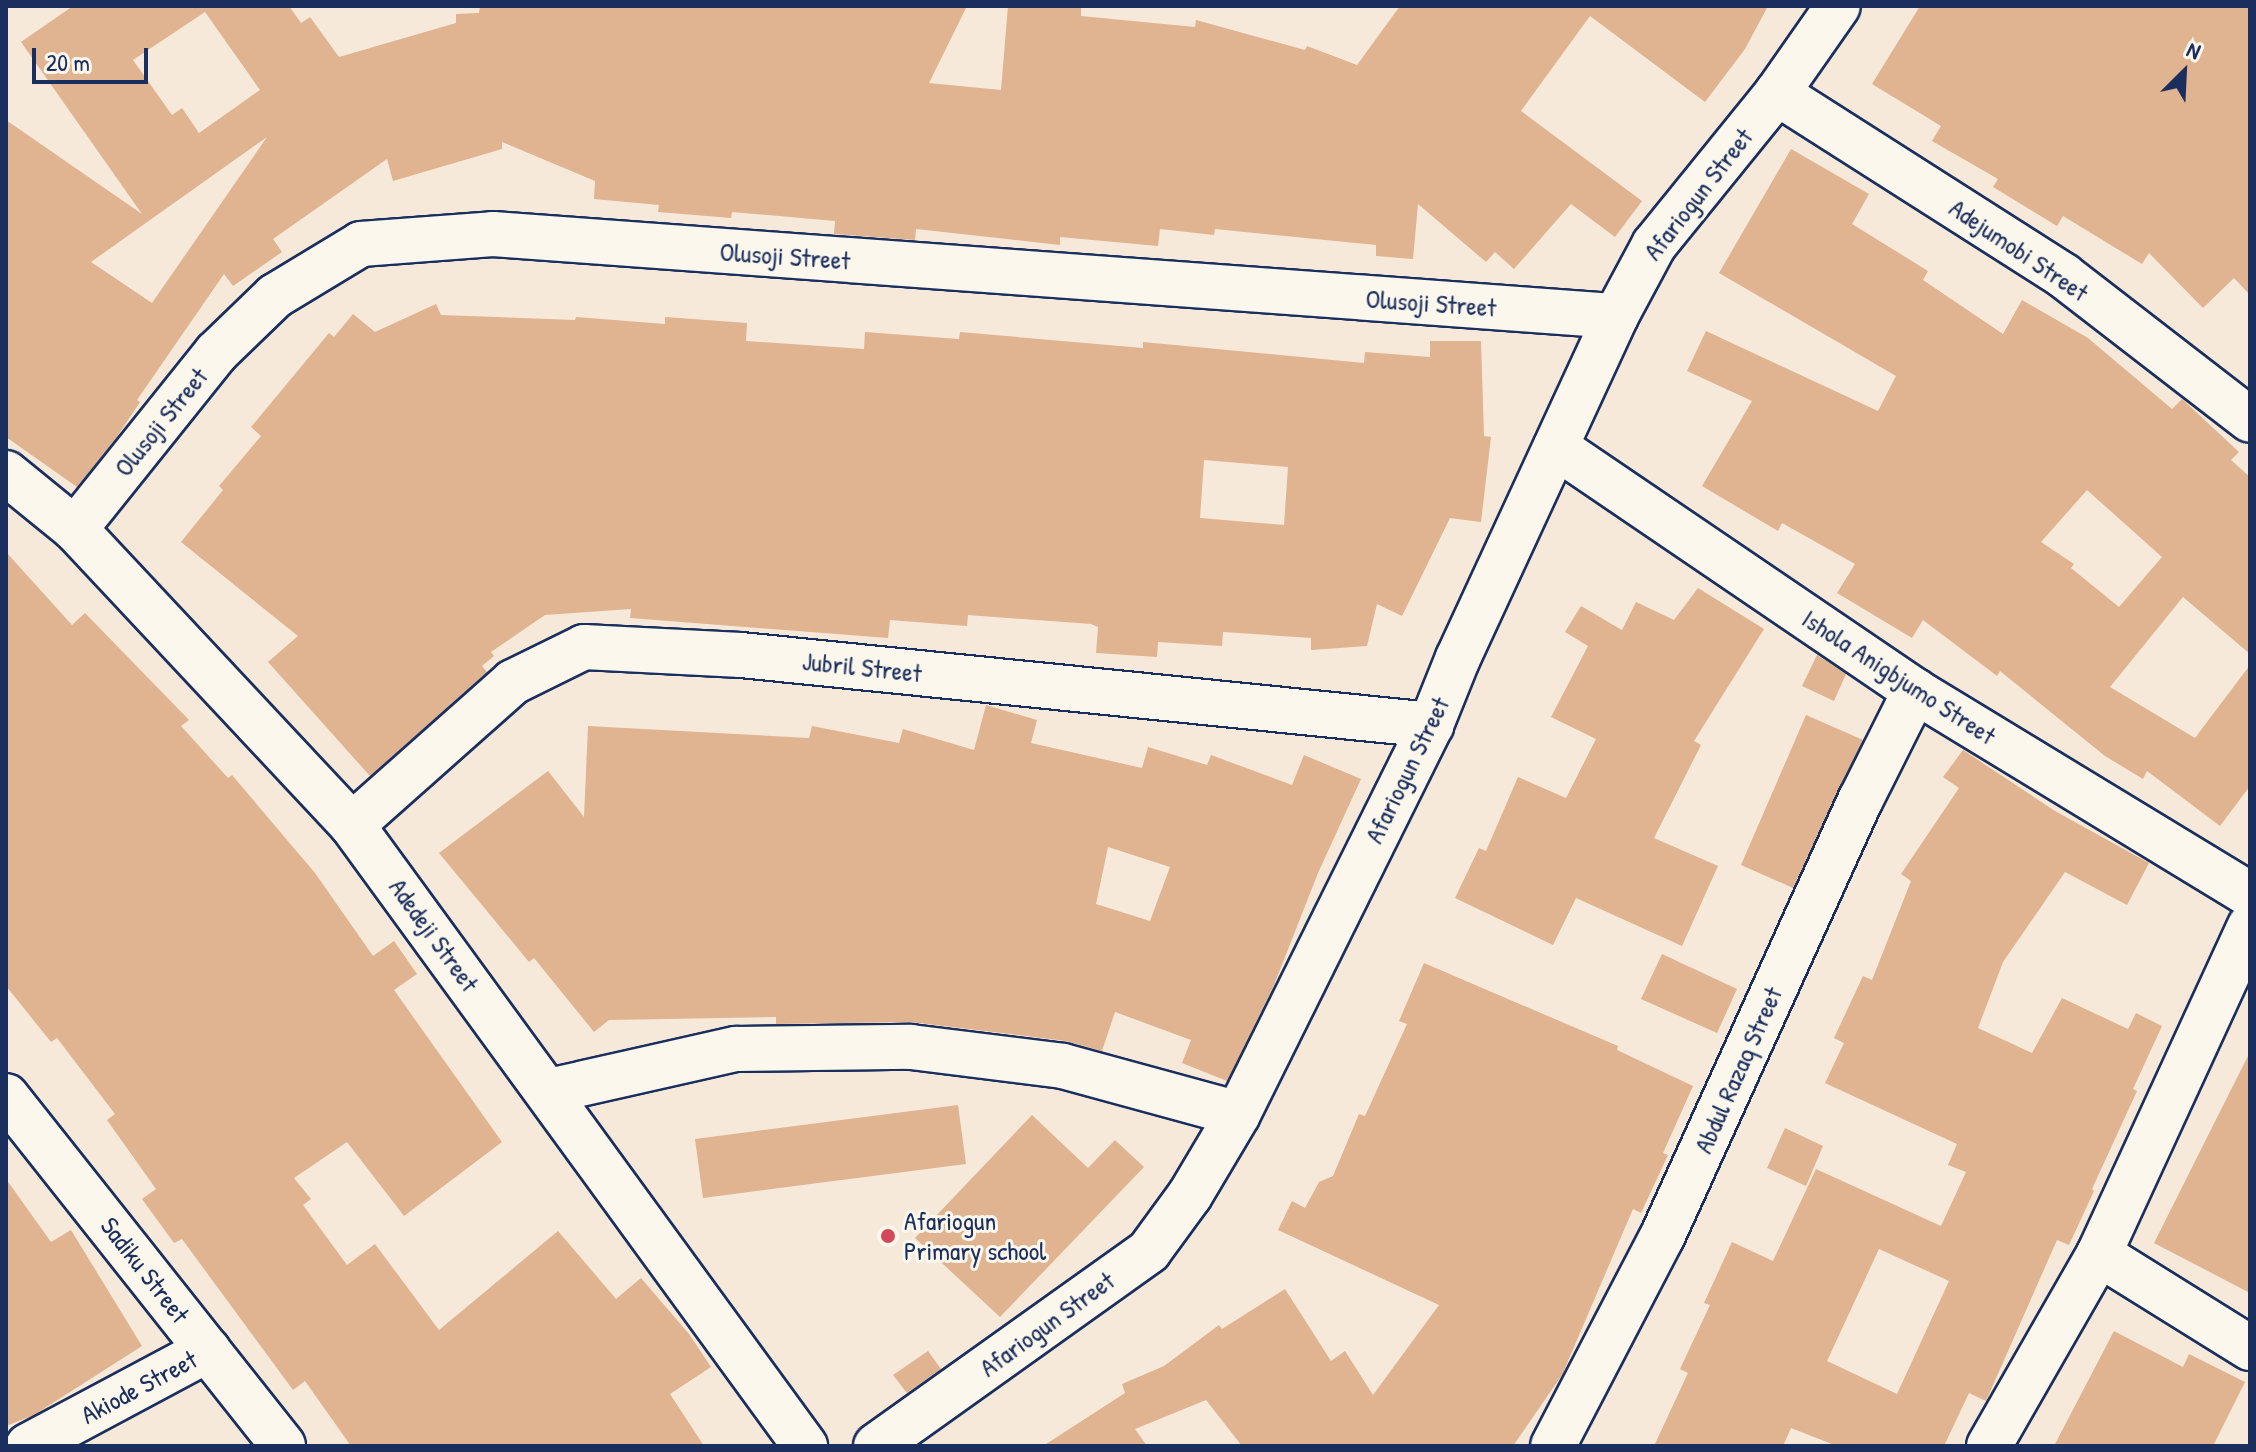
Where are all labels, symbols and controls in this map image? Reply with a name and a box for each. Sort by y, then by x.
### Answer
scale bar [36,32,152,82]
north arrow [2144,32,2224,112]
text: N [2182,34,2205,66]
text: 20 m [46,46,90,78]
street label: Afariogun Street [1637,122,1759,266]
street label: Adejumobi Street [1944,192,2094,308]
street label: Olusoji Street [719,236,851,276]
street label: Olusoji Street [1365,283,1497,323]
street label: Olusoji Street [108,361,214,483]
street label: Ishola Anigbjumo Street [1796,603,2002,751]
street label: Jubril Street [801,645,923,689]
street label: Afariogun Street [1358,692,1456,848]
street label: Adedeji Street [383,872,485,998]
street label: Abdul Razaq Street [1687,982,1789,1158]
place label: Afariogun Primary school [904,1205,1046,1266]
street label: Sadiku Street [94,1211,196,1329]
marker: Afariogun Primary school [879,1227,897,1245]
street label: Afariogun Street [974,1265,1120,1383]
street label: Akiode Street [76,1343,202,1431]

